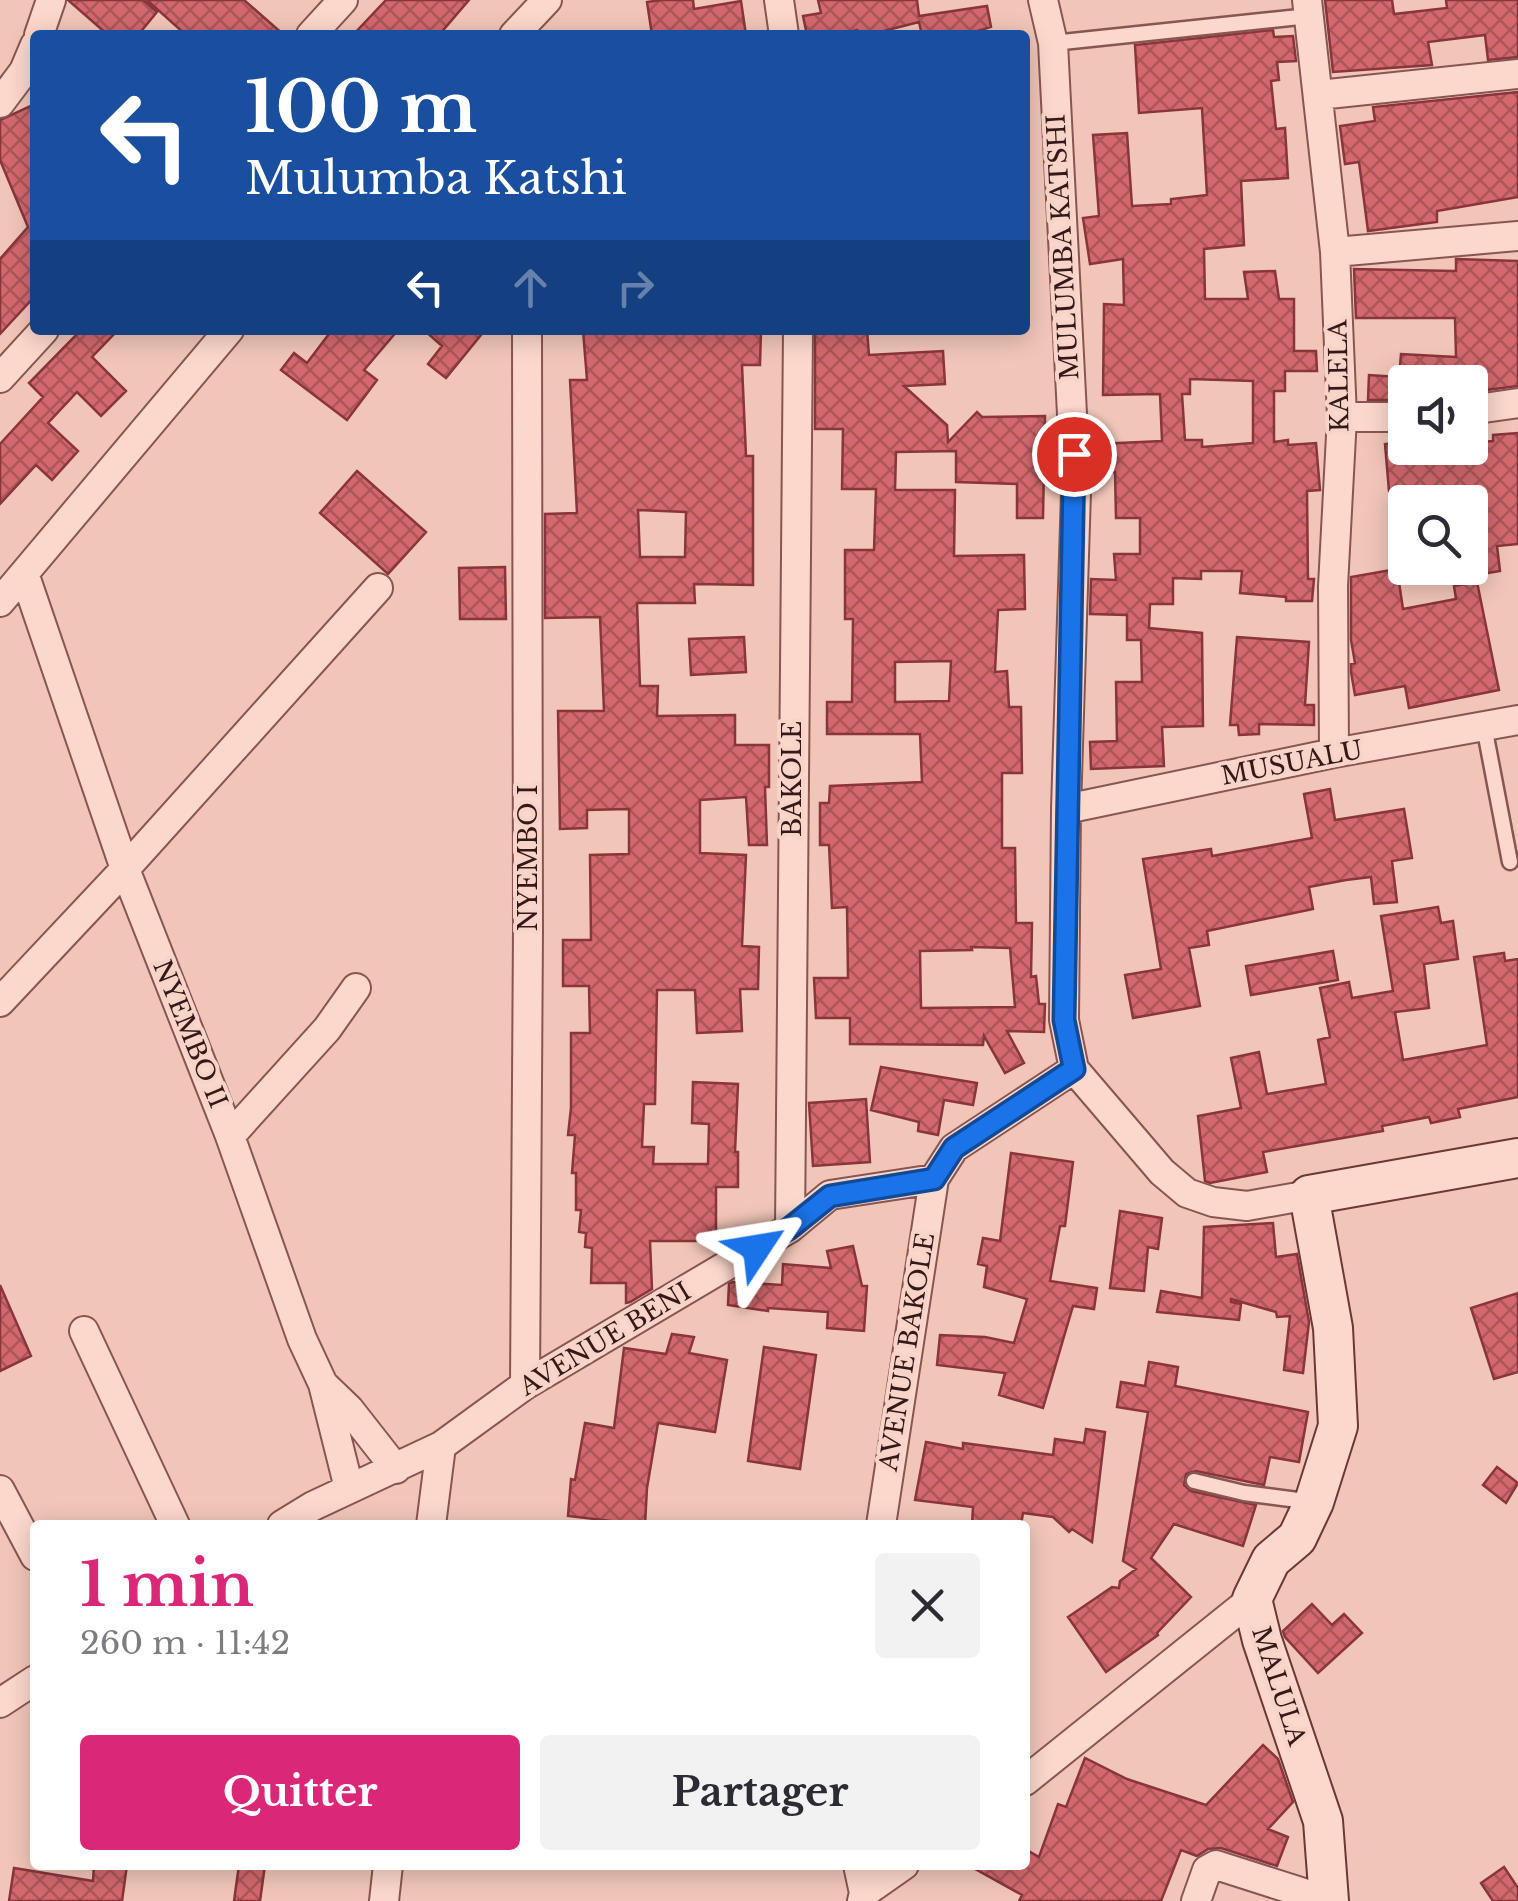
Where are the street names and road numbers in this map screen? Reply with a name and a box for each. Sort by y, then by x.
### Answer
street label: MULUMBA KATSHI [1041,113,1085,381]
street label: KALELA [1323,319,1355,433]
street label: BAKOLE [777,721,808,837]
street label: MUSUALU [1218,734,1366,792]
street label: NYEMBO I [513,785,544,931]
street label: NYEMBO II [146,955,234,1113]
street label: AVENUE BAKOLE [873,1231,941,1474]
street label: AVENUE BENI [513,1276,696,1403]
street label: MALULA [1245,1623,1313,1750]

